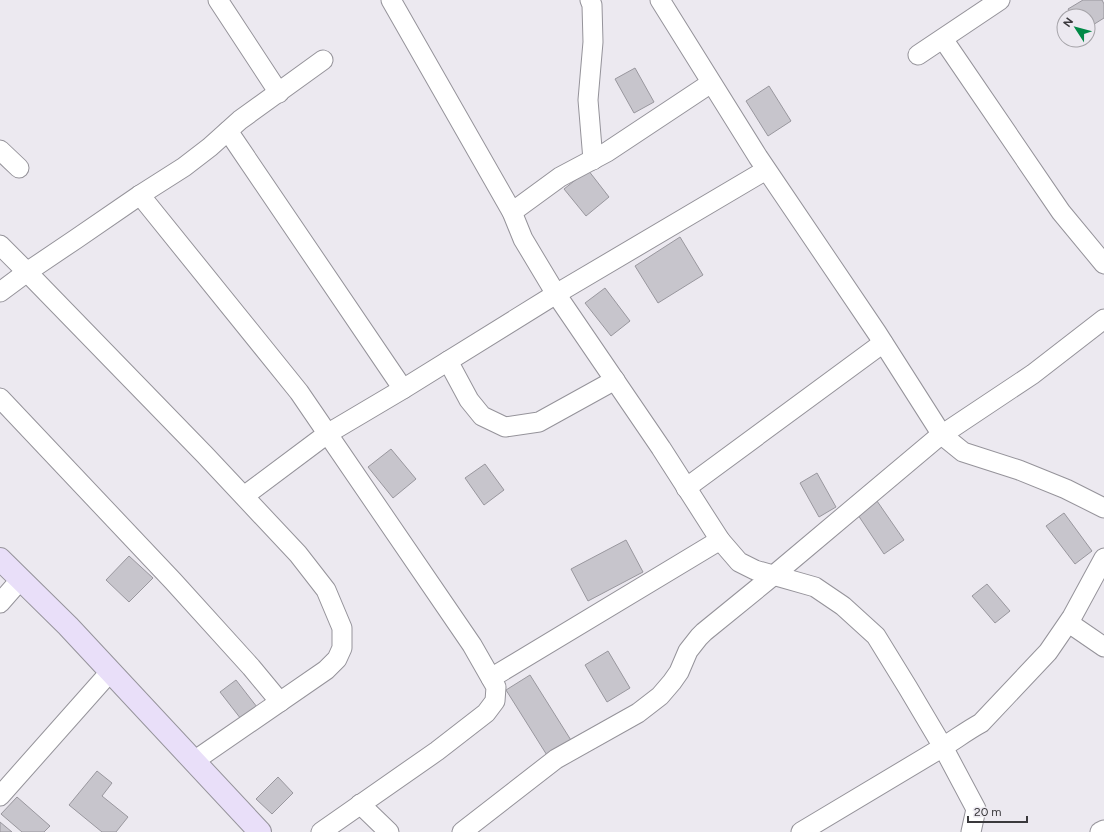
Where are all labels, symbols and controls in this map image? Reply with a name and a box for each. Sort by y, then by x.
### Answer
north arrow [1056,8,1096,48]
text: N [1061,15,1076,30]
scale bar [968,798,1027,824]
text: 20 m [974,805,1002,819]

